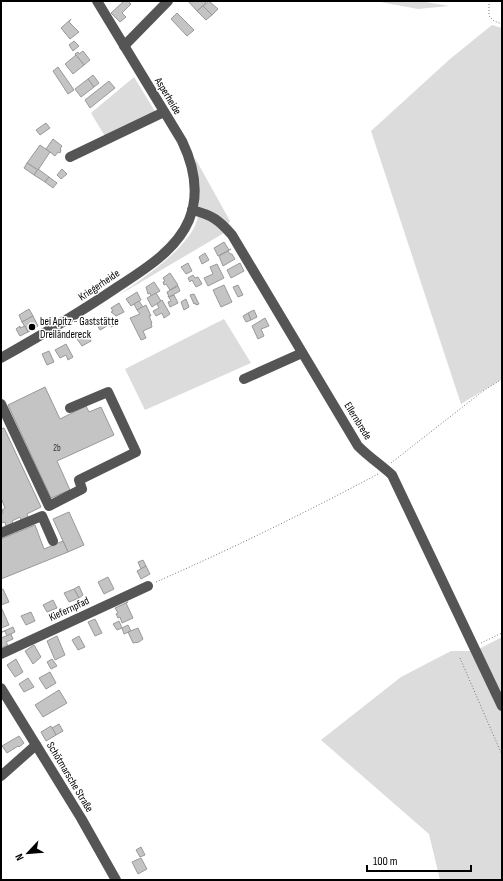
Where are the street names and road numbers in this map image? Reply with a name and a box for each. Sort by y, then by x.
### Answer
street label: Asperheide [151,74,184,117]
street label: Kriegerheide [76,267,122,303]
street label: Ellernbrede [341,400,375,442]
street label: Kiefernpfad [47,594,92,624]
street label: Schötmarsche Straße [44,740,96,814]

